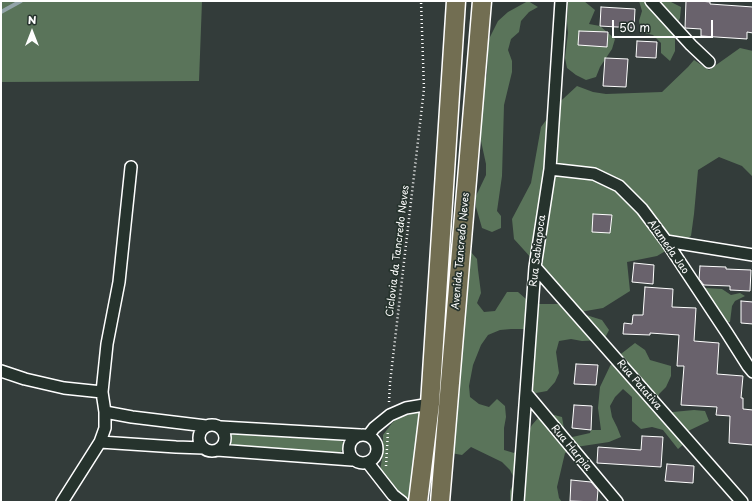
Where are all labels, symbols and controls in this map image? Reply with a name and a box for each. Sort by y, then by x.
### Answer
text: N [28,11,36,28]
north arrow [12,12,52,52]
scale bar [614,12,715,38]
text: 50 m [619,18,650,36]
street label: Ciclovia da Tancredo Neves [384,185,412,317]
street label: Avenida Tancredo Neves [450,192,472,310]
street label: Rua Sabiapoca [528,214,548,288]
street label: Alameda Jao [645,218,691,276]
street label: Rua Patativa [614,358,664,412]
street label: Rua Harpia [548,423,594,473]

